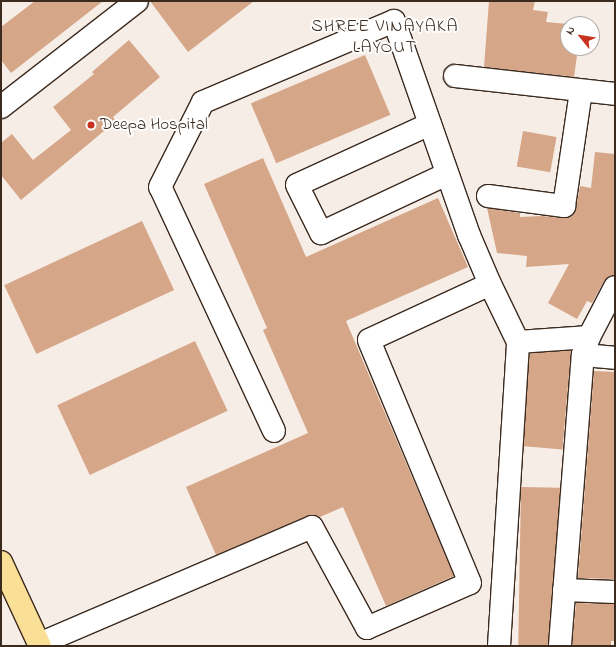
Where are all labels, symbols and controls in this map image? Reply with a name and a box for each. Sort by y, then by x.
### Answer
north arrow [560,16,600,56]
district label: SHREE VINAYAKA LAYOUT [311,17,459,60]
text: N [562,23,579,38]
place label: Deepa Hospital [100,115,208,135]
marker: Deepa Hospital [85,119,97,131]

